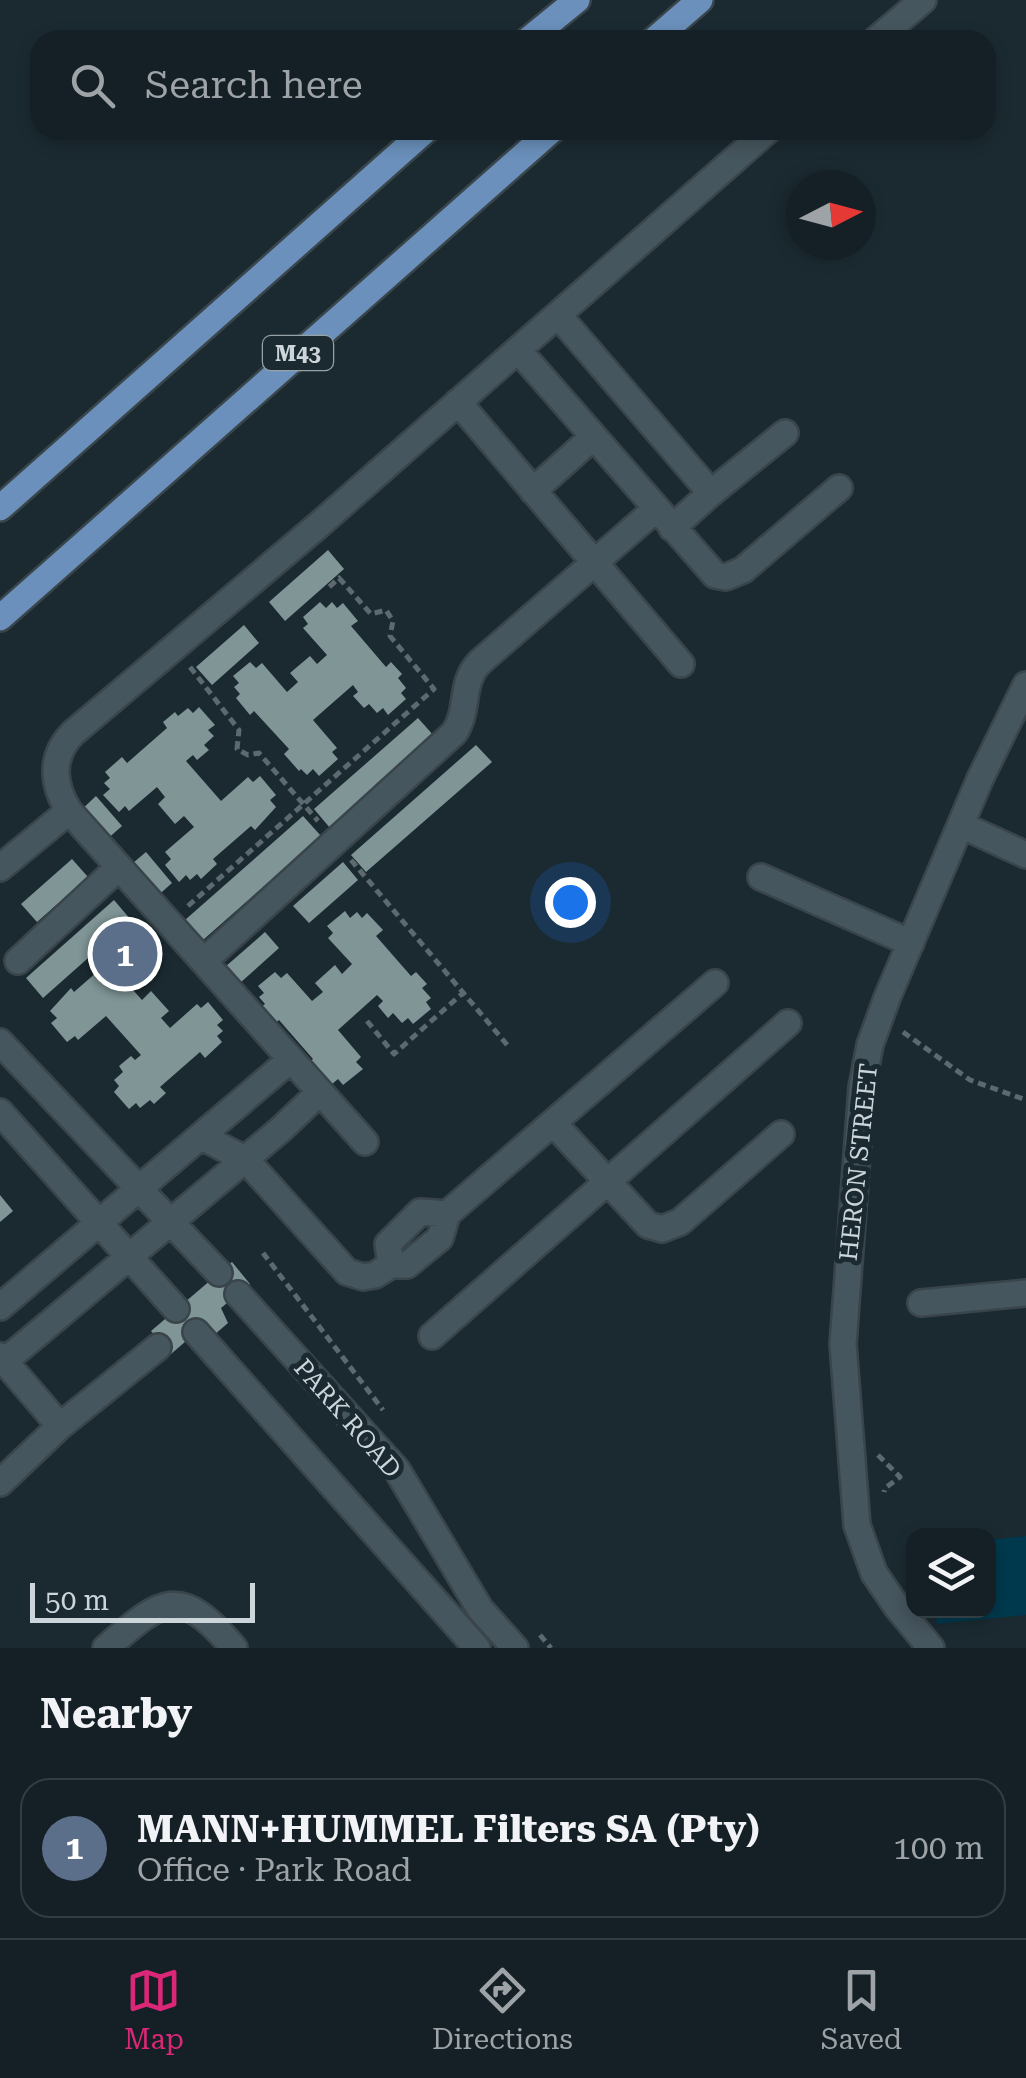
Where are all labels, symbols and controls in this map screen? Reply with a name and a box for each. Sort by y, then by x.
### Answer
search box [30,30,996,140]
icon: search [65,58,120,113]
text: Search here [145,63,363,107]
north arrow [786,170,876,260]
road number: M43 [263,336,333,370]
your location [545,877,596,928]
pin: 1 [92,916,158,992]
street label: HERON STREET [834,1062,883,1262]
street label: PARK ROAD [288,1353,407,1484]
map controls [906,1528,996,1618]
button: layers [906,1528,996,1618]
scale bar [30,1578,255,1622]
text: 50 m [45,1584,109,1617]
text: Nearby [40,1689,192,1738]
text: MANN+HUMMEL Filters SA (Pty) [137,1807,760,1851]
text: 1 [66,1829,83,1867]
text: 100 m [893,1829,984,1867]
text: Office · Park Road [137,1851,411,1889]
tab: Map [124,1963,184,2056]
tab: Directions [432,1963,573,2056]
tab: Saved [821,1963,902,2056]

